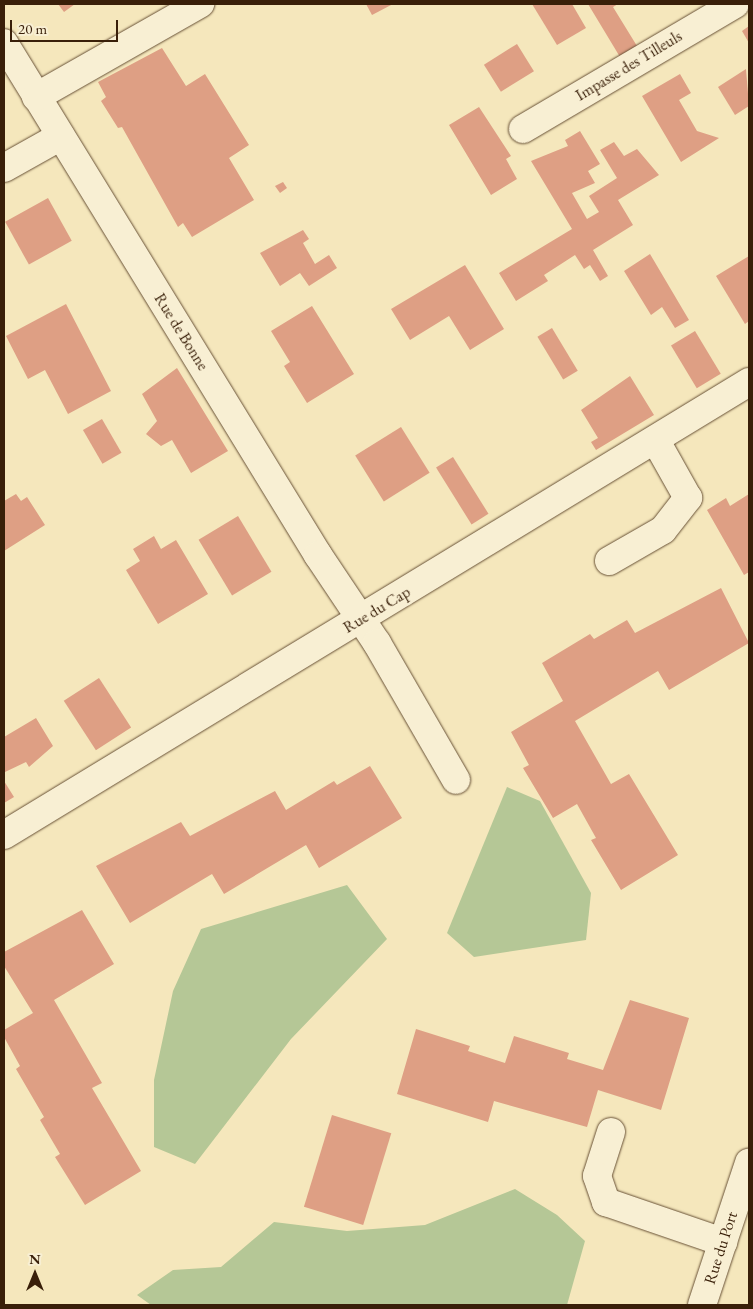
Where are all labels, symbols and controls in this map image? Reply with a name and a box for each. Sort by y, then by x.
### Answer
scale bar [12,10,120,42]
text: 20 m [18,19,47,38]
street label: Impasse des Tilleuls [572,27,686,105]
street label: Rue de Bonne [150,290,212,374]
street label: Rue du Cap [340,582,414,638]
street label: Rue du Port [700,1209,742,1287]
north arrow [10,1249,60,1299]
text: N [29,1250,41,1268]

